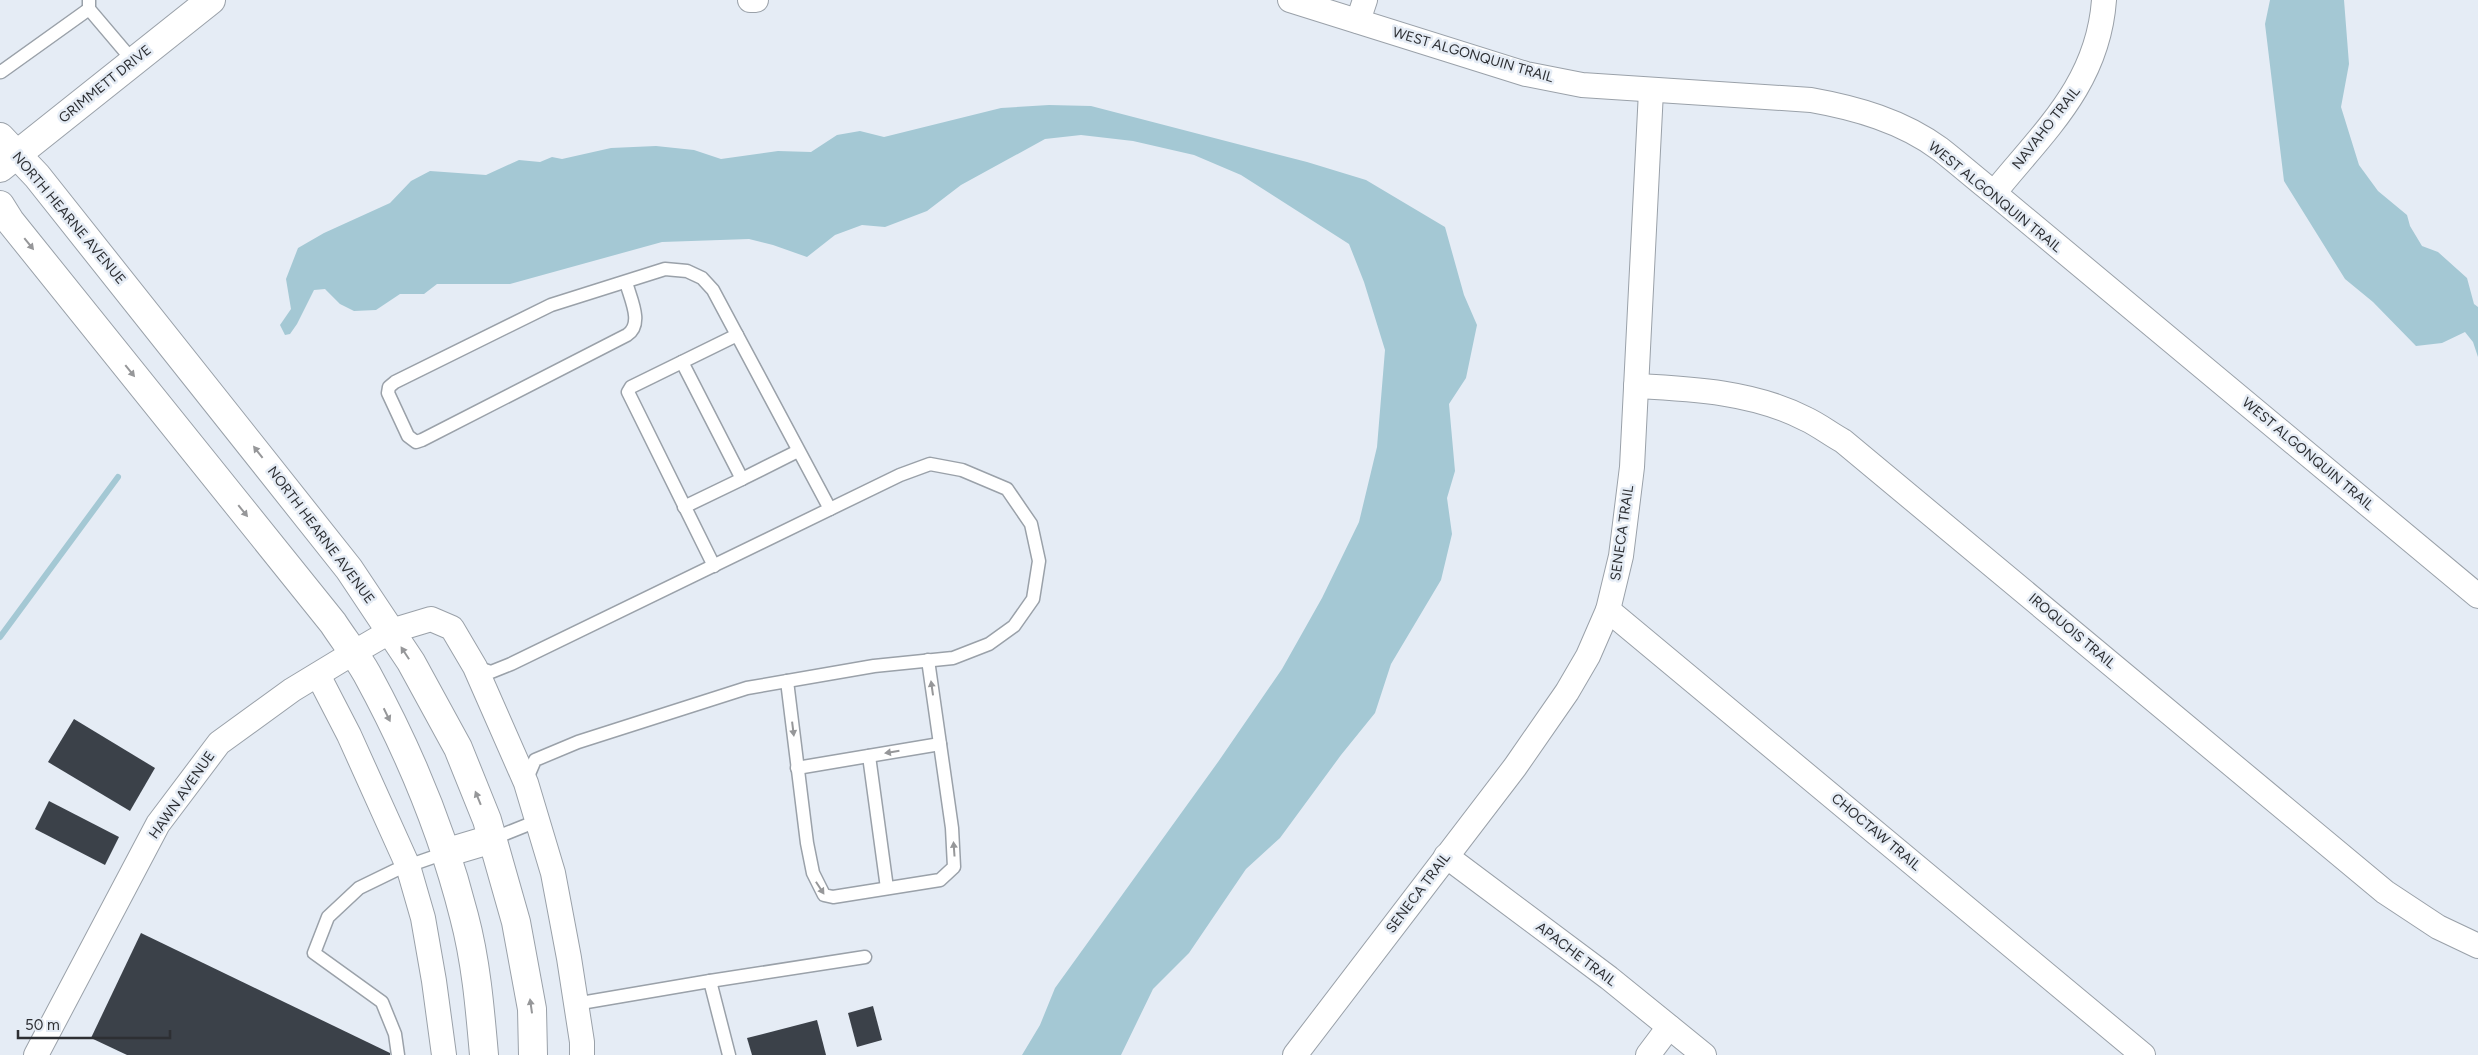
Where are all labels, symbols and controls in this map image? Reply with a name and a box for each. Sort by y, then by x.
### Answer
street label: WEST ALGONQUIN TRAIL [1391,24,1556,86]
street label: GRIMMETT DRIVE [55,41,155,127]
street label: NAVAHO TRAIL [2008,83,2084,173]
street label: WEST ALGONQUIN TRAIL [1925,138,2066,256]
street label: NORTH HEARNE AVENUE [9,148,129,288]
one-way arrow [23,237,34,250]
one-way arrow [125,364,136,377]
street label: WEST ALGONQUIN TRAIL [2239,394,2378,515]
one-way arrow [252,446,263,459]
street label: NORTH HEARNE AVENUE [264,463,378,607]
street label: SENECA TRAIL [1607,484,1637,582]
one-way arrow [237,504,248,517]
street label: IROQUOIS TRAIL [2025,590,2119,673]
one-way arrow [400,647,410,660]
one-way arrow [928,680,936,696]
one-way arrow [383,707,391,722]
one-way arrow [789,722,797,738]
street label: HAWN AVENUE [145,748,219,842]
one-way arrow [884,749,900,757]
street label: CHOCTAW TRAIL [1828,790,1925,875]
one-way arrow [474,791,481,806]
one-way arrow [950,841,958,857]
street label: SENECA TRAIL [1382,849,1454,936]
one-way arrow [816,881,825,895]
street label: APACHE TRAIL [1532,918,1620,990]
one-way arrow [526,998,534,1014]
scale bar [18,1008,170,1040]
text: 50 m [25,1016,60,1034]

